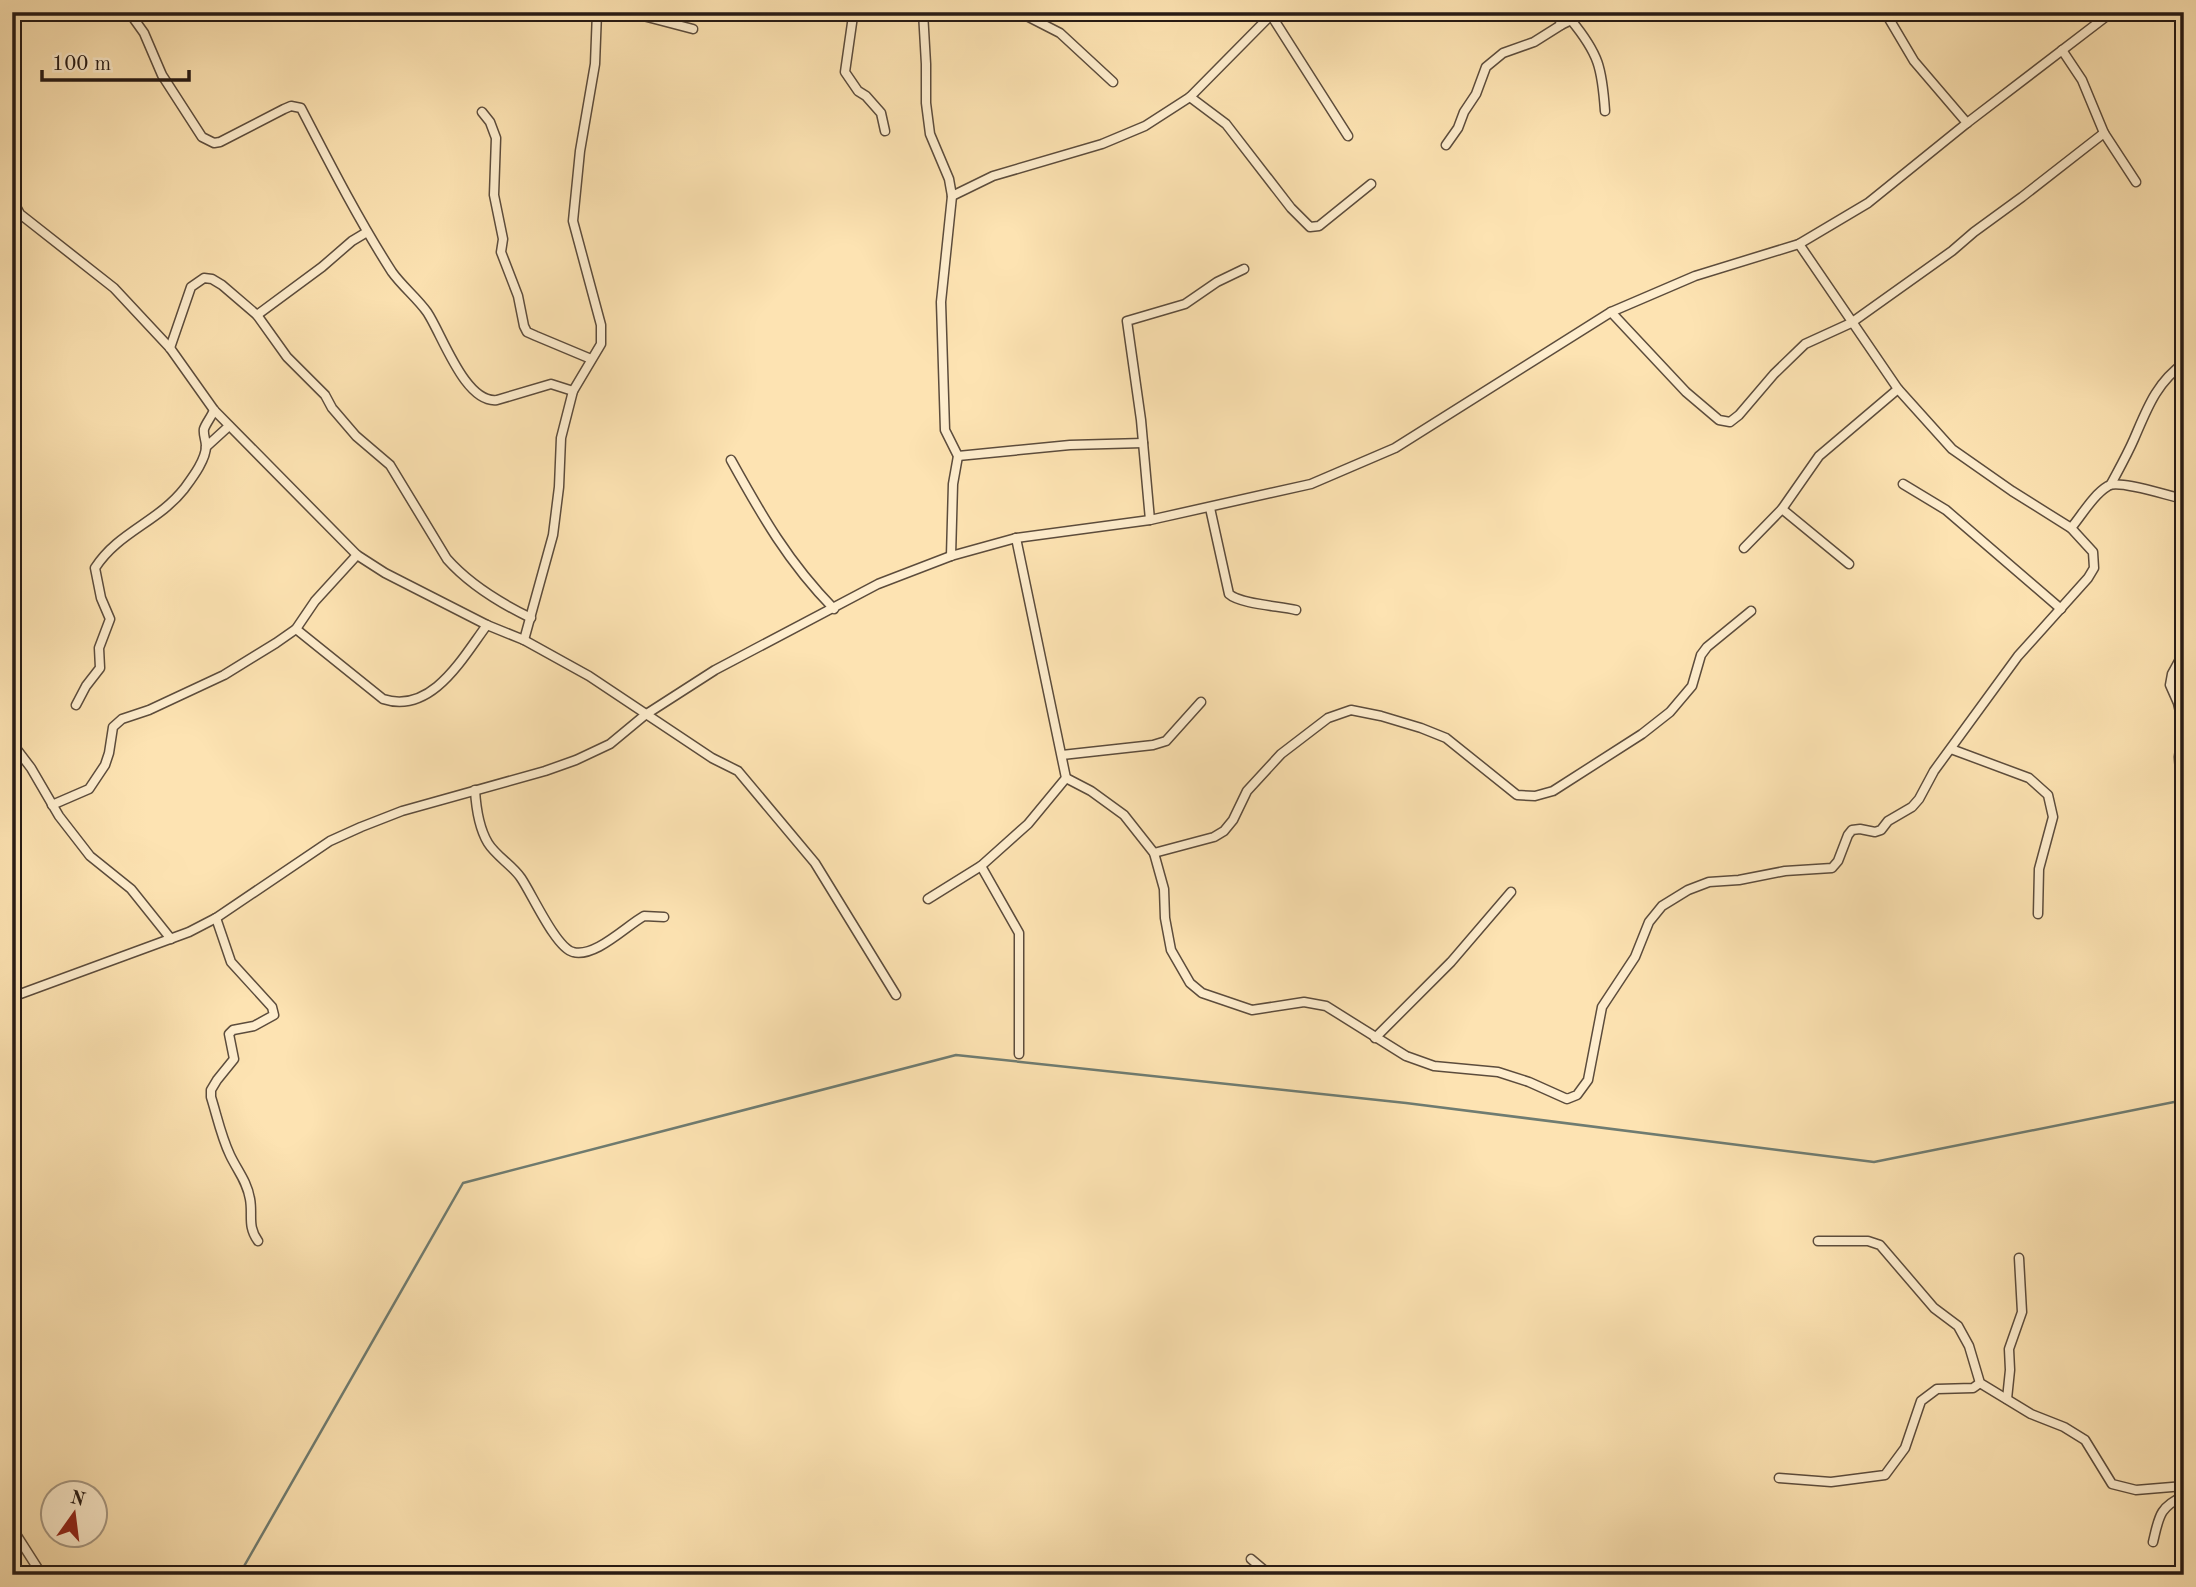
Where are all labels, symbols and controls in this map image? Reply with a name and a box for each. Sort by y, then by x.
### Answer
scale bar [42,38,189,82]
text: 100 m [52,54,111,75]
north arrow [38,1478,108,1548]
text: N [68,1489,87,1511]

